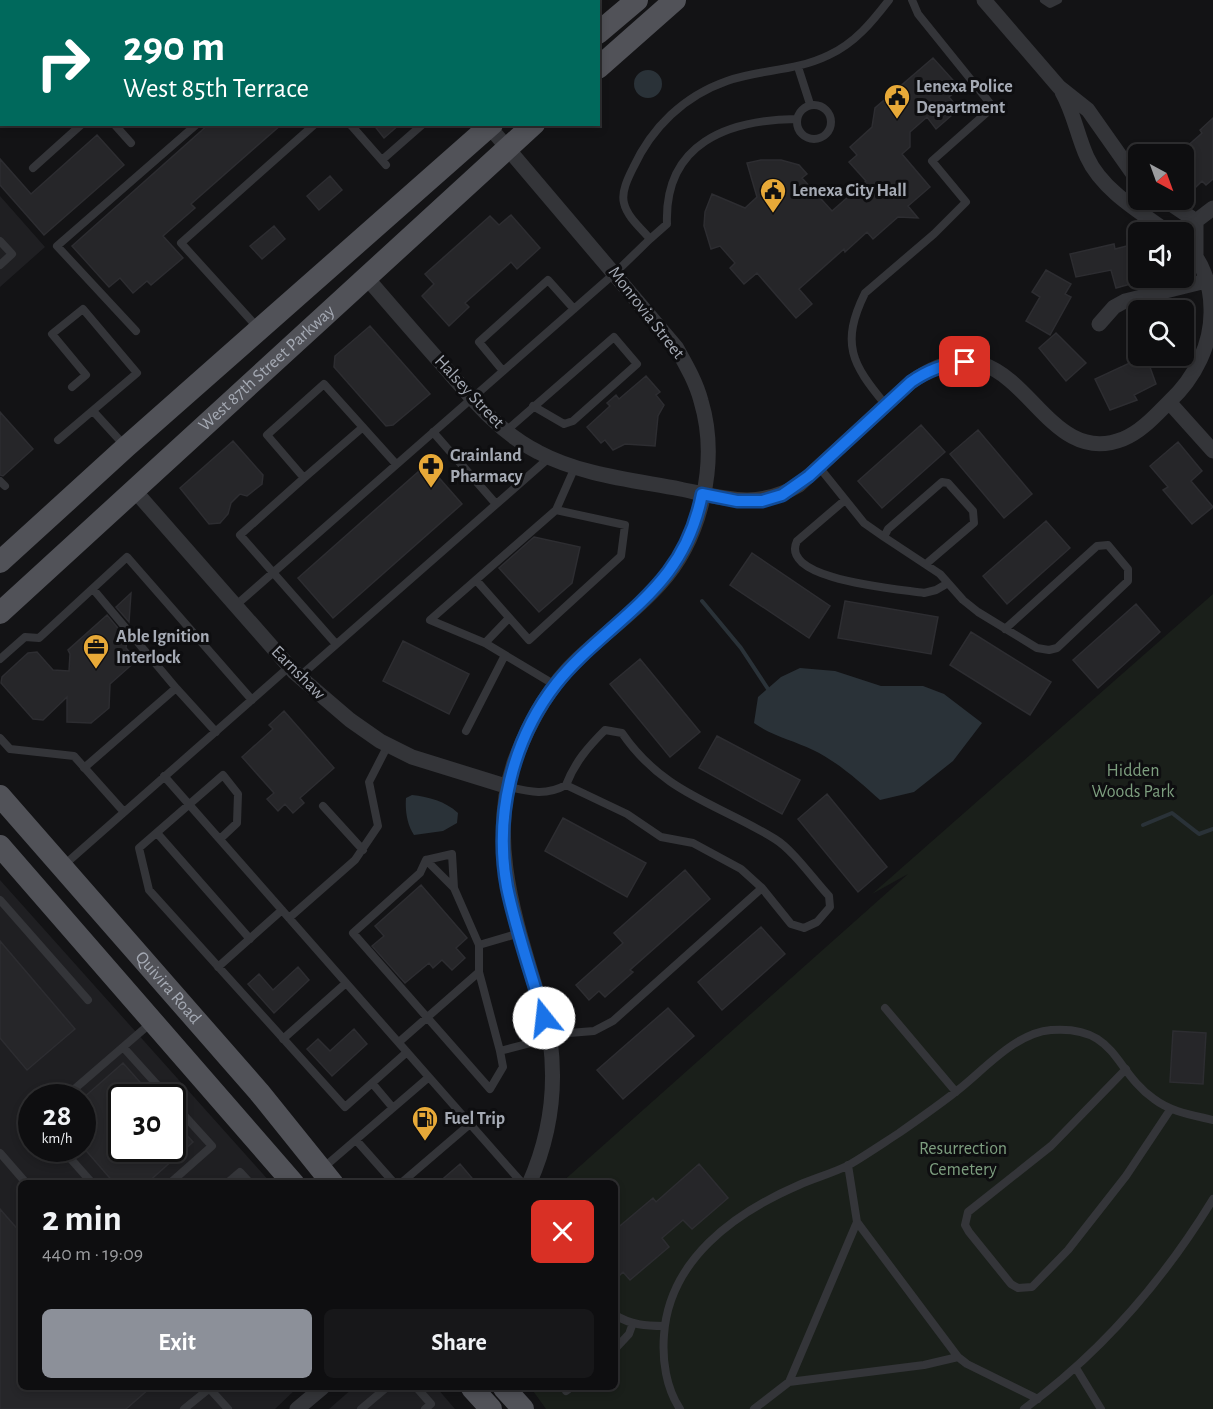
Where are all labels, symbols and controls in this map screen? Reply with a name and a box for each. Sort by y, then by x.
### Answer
icon: right [24,24,102,102]
text: 290 m [123,26,225,68]
text: West 85th Terrace [123,75,309,102]
place label: Lenexa Police Department [916,78,1013,117]
public building icon: Lenexa Police Department [882,82,912,120]
north arrow [1128,144,1194,210]
map controls [1128,144,1194,366]
public building icon: Lenexa City Hall [758,176,788,214]
place label: Lenexa City Hall [792,182,907,200]
button: sound [1128,222,1194,288]
street label: Monrovia Street [605,263,688,363]
button: search [1128,300,1194,366]
street label: West 87th Street Parkway [196,302,339,435]
pin [939,336,990,387]
icon: arrive [948,345,981,378]
street label: Halsey Street [431,352,507,432]
place label: Grainland Pharmacy [450,447,523,486]
pharmacy icon: Grainland Pharmacy [416,451,446,489]
place label: Able Ignition Interlock [116,628,210,667]
office icon: Able Ignition Interlock [81,632,111,670]
street label: Earnshaw [268,643,328,703]
park label: Hidden Woods Park [1092,762,1175,801]
street label: Quivira Road [132,948,204,1028]
position arrow [512,986,576,1050]
speed limit sign: 30 [108,1084,186,1162]
text: 28 [43,1101,71,1131]
fuel station icon: Fuel Trip [410,1104,440,1142]
place label: Fuel Trip [444,1110,505,1128]
text: km/h [42,1131,72,1146]
park label: Resurrection Cemetery [919,1140,1007,1179]
button: close [531,1200,594,1263]
text: 2 min [42,1201,122,1237]
text: 440 m · 19:09 [42,1244,143,1264]
button: Exit [42,1309,312,1378]
button: Share [324,1309,594,1378]

